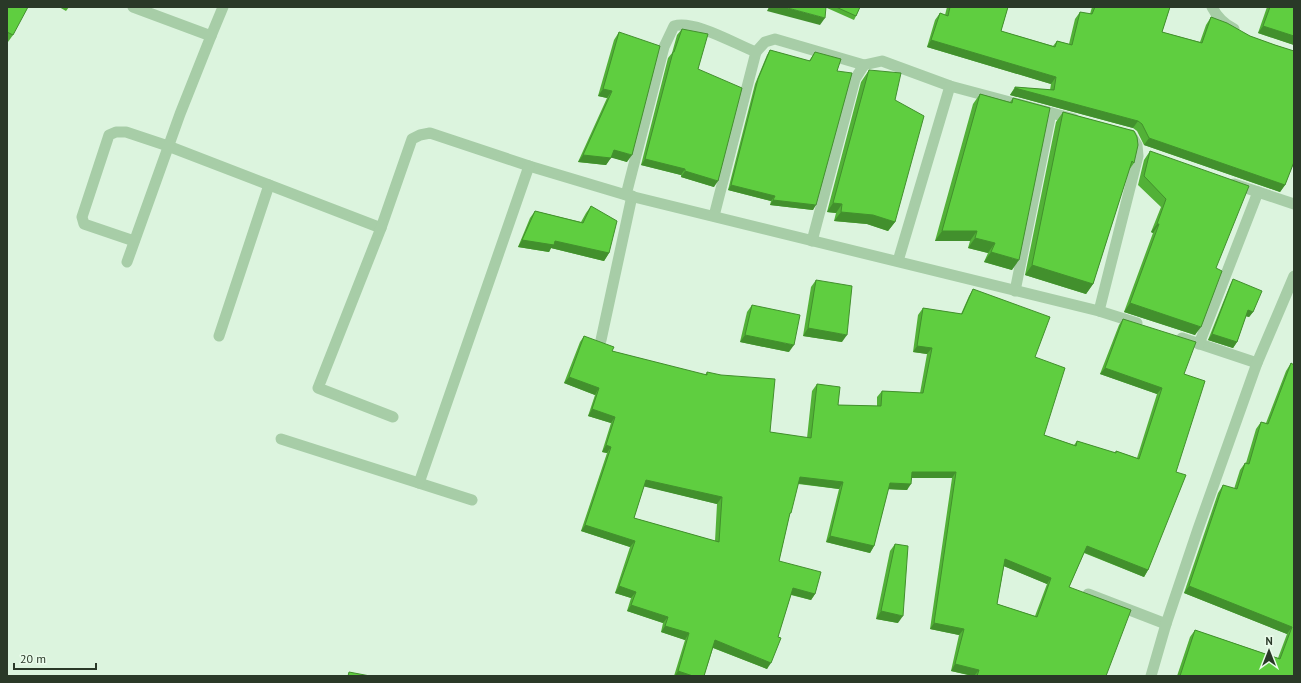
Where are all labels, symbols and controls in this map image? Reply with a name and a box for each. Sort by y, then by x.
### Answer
north arrow [1249,631,1289,671]
text: N [1265,634,1273,648]
scale bar [14,645,96,671]
text: 20 m [20,651,46,666]

